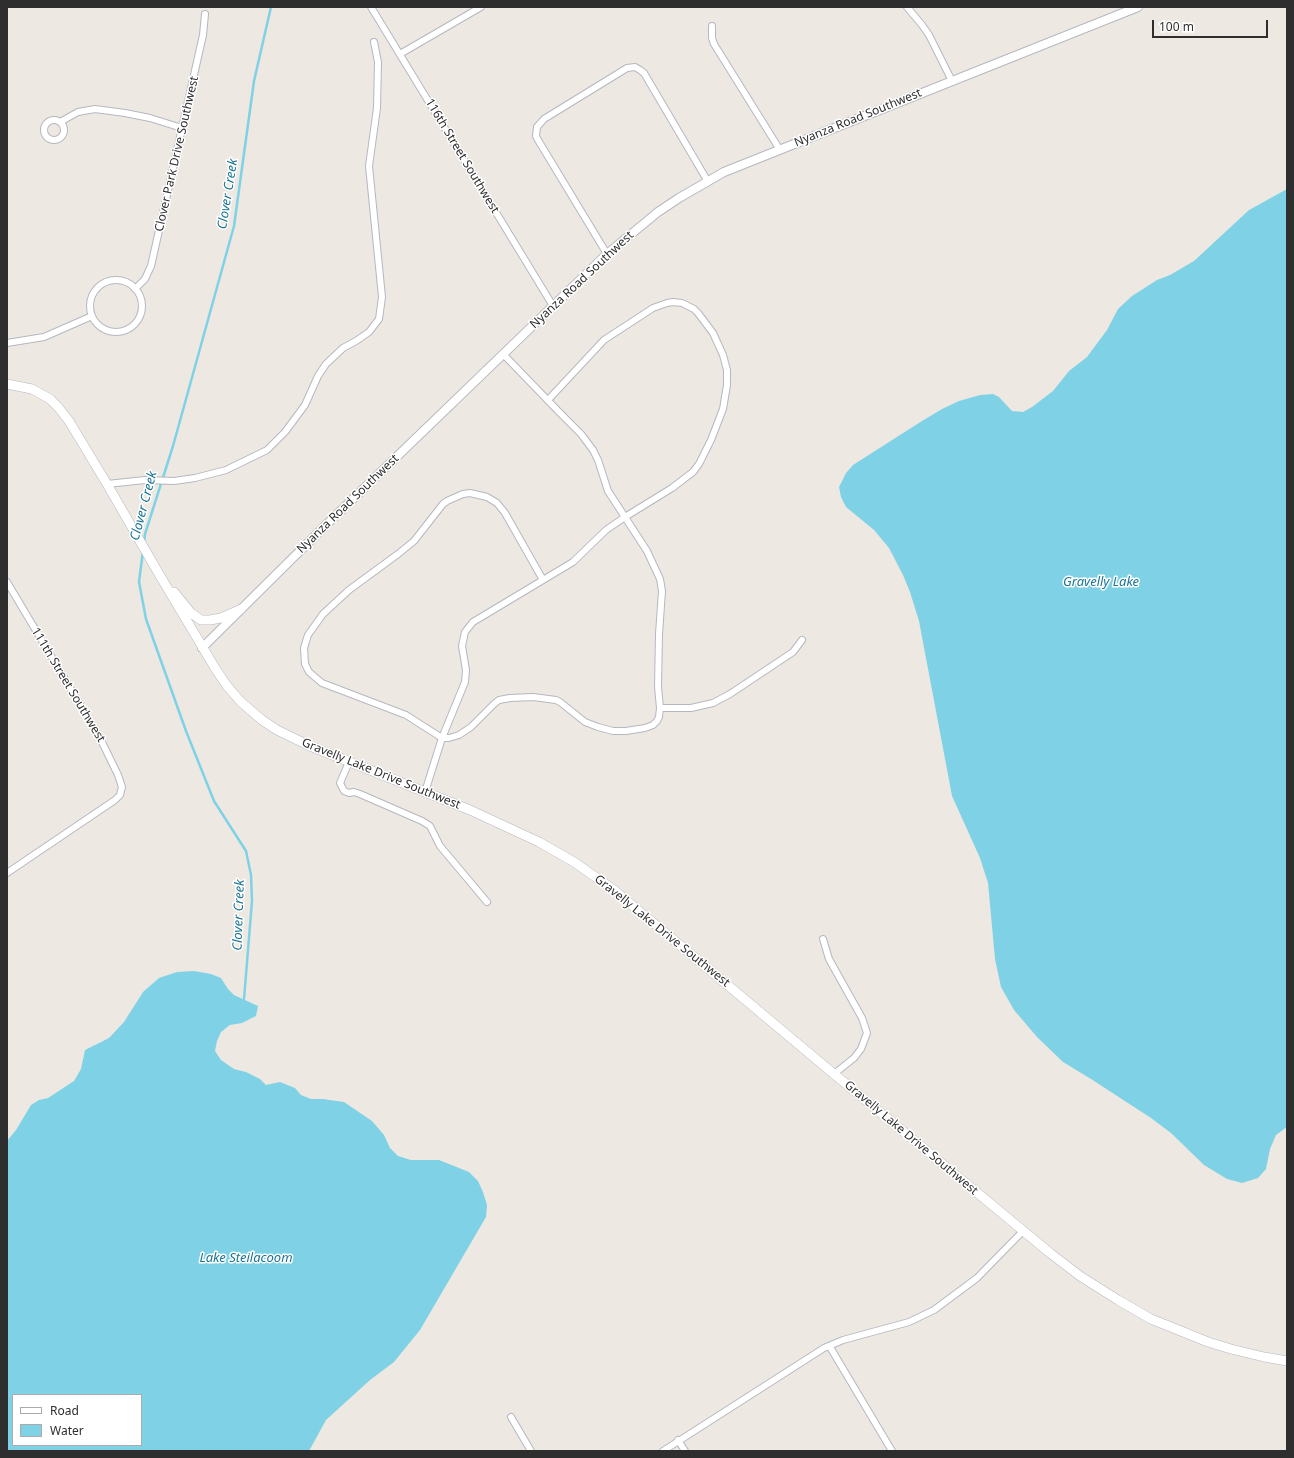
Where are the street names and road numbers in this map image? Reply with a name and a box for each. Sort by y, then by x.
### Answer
street label: Clover Park Drive Southwest [152,75,202,233]
street label: Nyanza Road Southwest [792,86,924,150]
street label: 116th Street Southwest [422,96,502,216]
street label: Nyanza Road Southwest [527,228,637,332]
street label: Nyanza Road Southwest [294,452,402,556]
street label: 111th Street Southwest [28,625,108,745]
street label: Gravelly Lake Drive Southwest [300,736,462,812]
street label: Gravelly Lake Drive Southwest [591,872,733,990]
street label: Gravelly Lake Drive Southwest [841,1078,981,1198]

